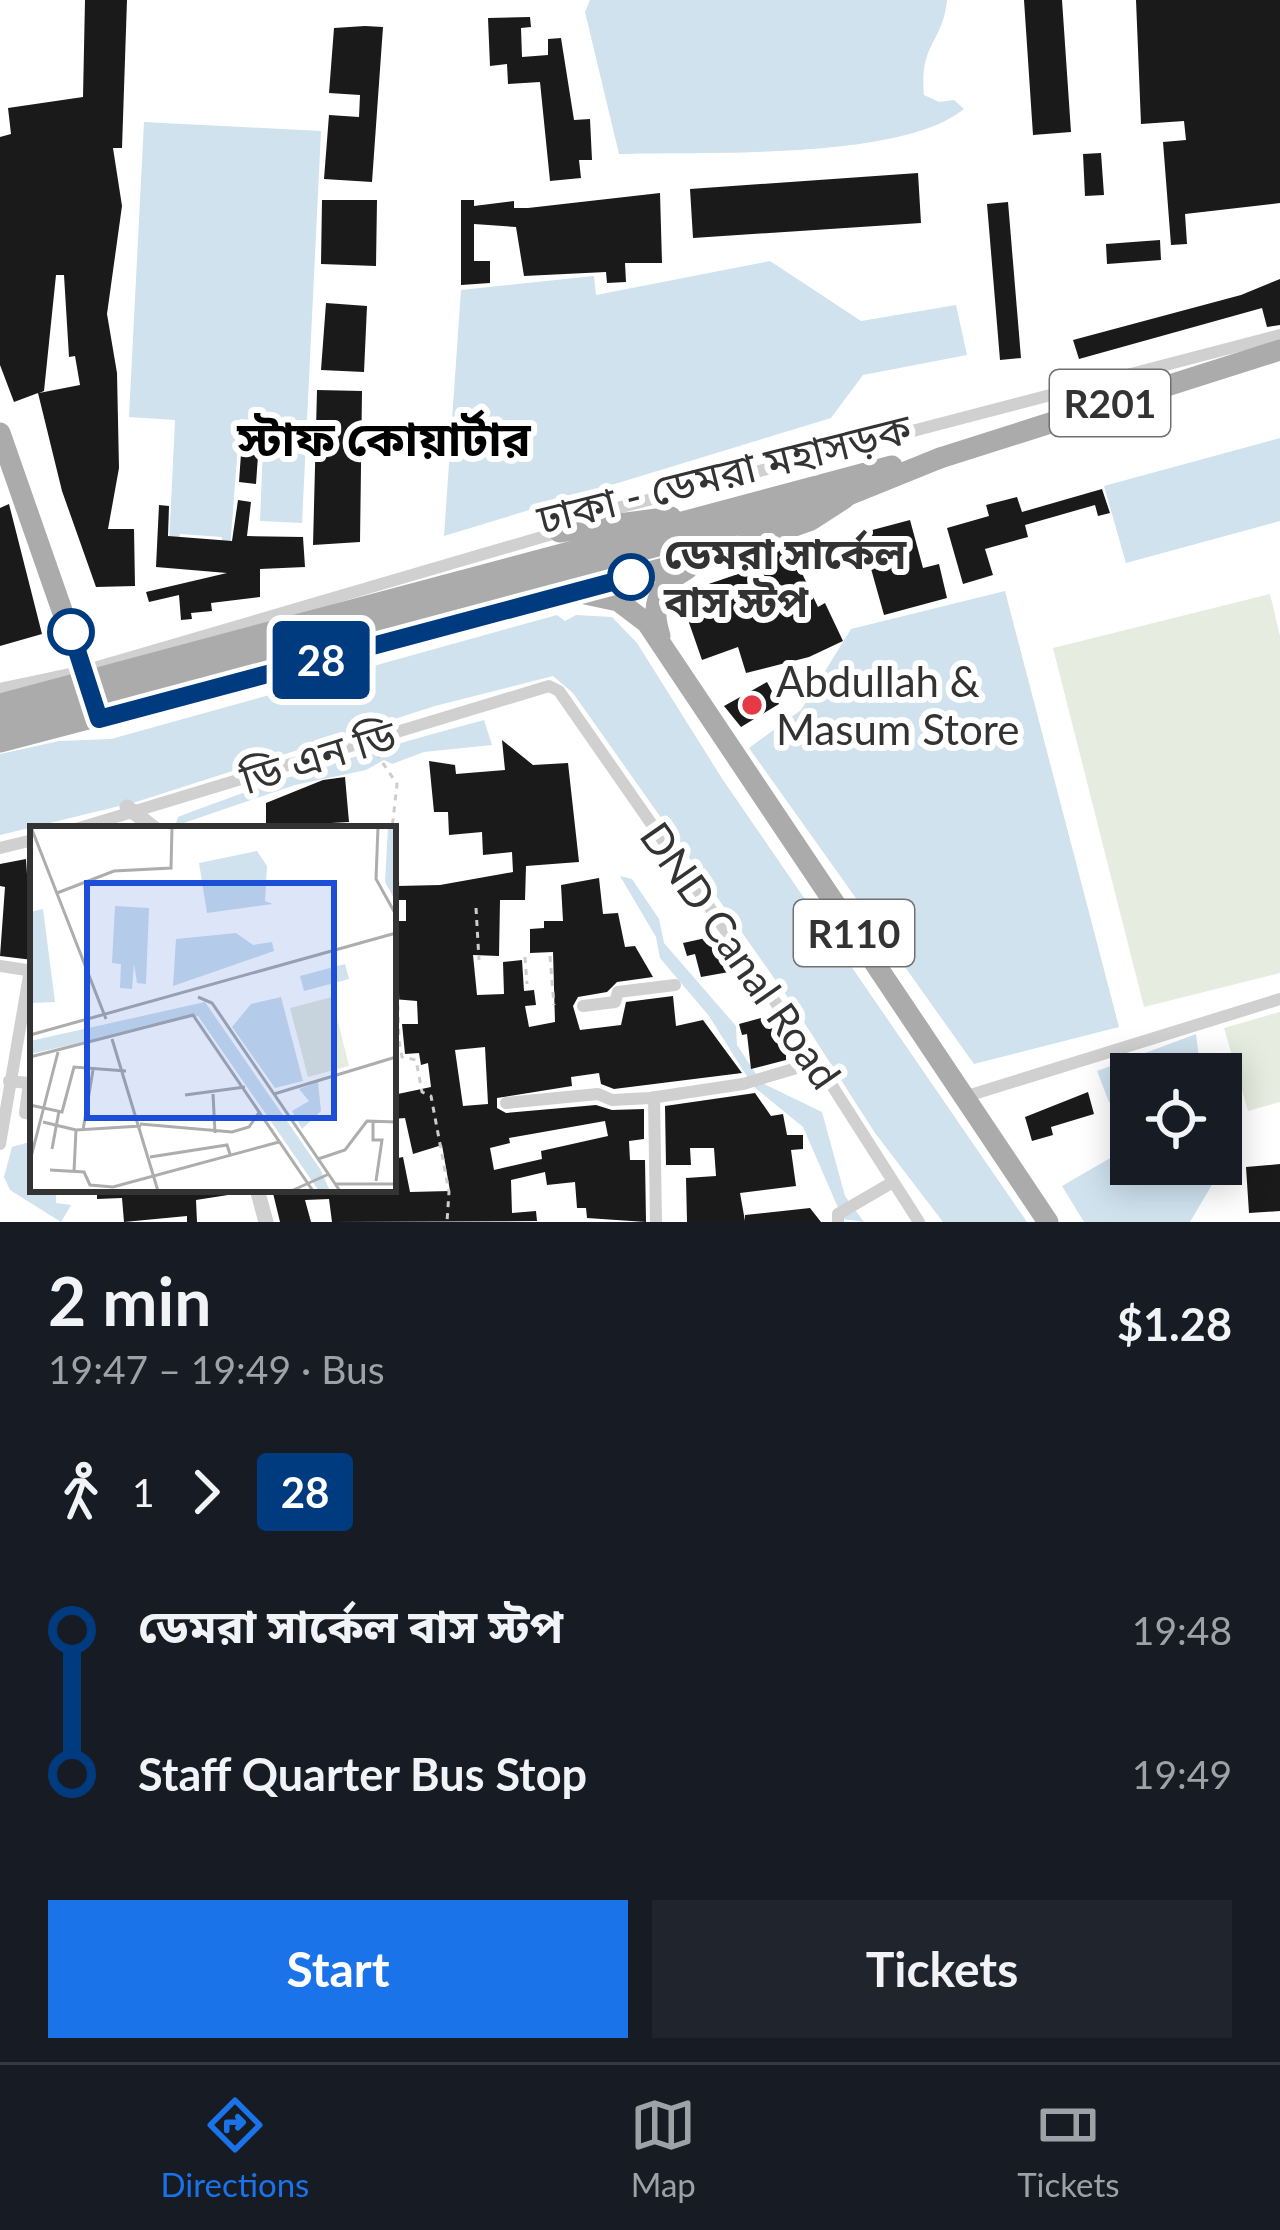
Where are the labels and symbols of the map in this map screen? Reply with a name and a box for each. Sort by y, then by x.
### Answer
road number: R201 [1050,370,1170,436]
street label: ঢাকা - ডেমরা মহাসড়ক [531,402,917,544]
district label: স্টাফ কোয়ার্টার [236,409,532,466]
place label: ডেমরা সার্কেল বাস স্টপ [663,528,907,626]
marker: ডেমরা সার্কেল বাস স্টপ [609,555,653,599]
unlabelled marker [49,610,93,654]
line badge: 28 [267,621,375,699]
place label: Abdullah & Masum Store [776,656,1019,754]
marker: Abdullah & Masum Store [739,692,765,718]
street label: ডি এন ডি [233,708,403,804]
street label: DND Canal Road [631,812,851,1098]
inset map [30,826,396,1192]
road number: R110 [794,900,914,966]

